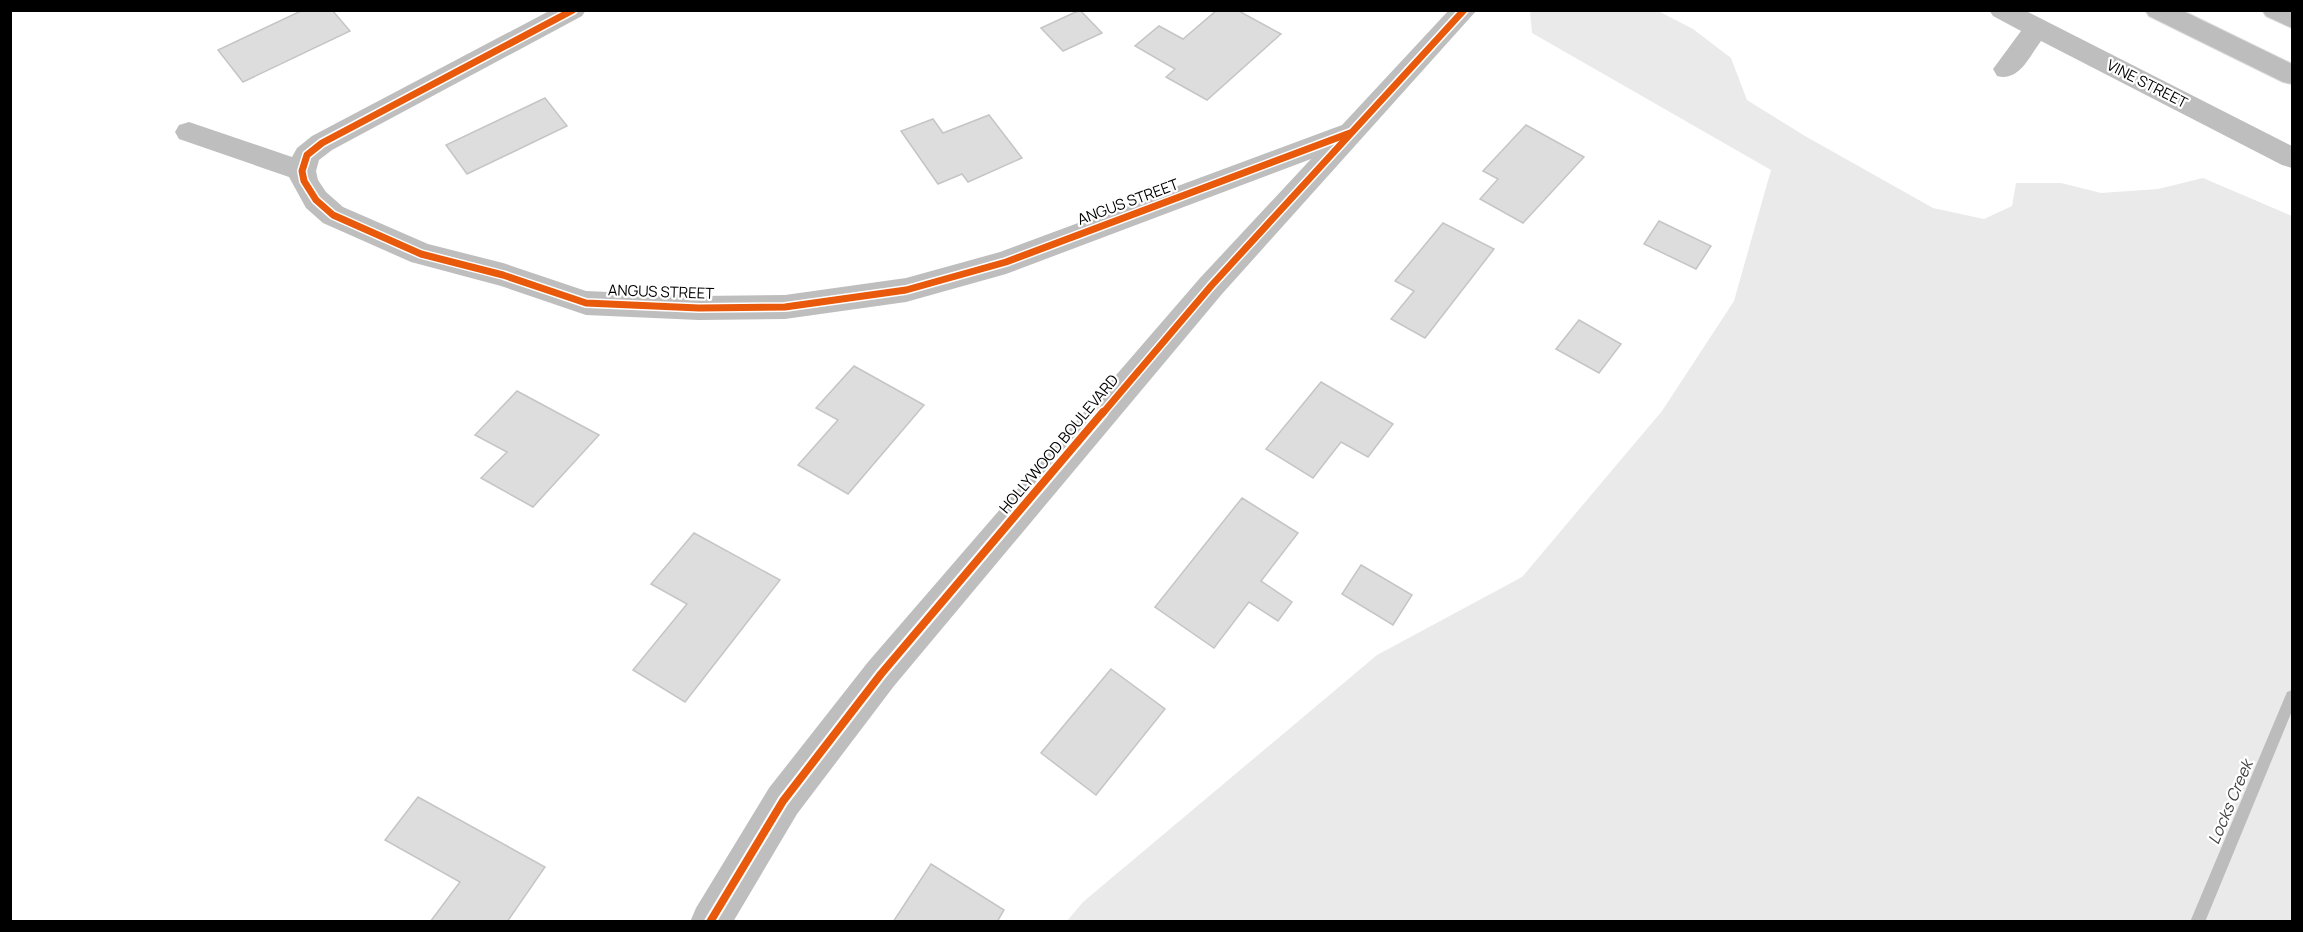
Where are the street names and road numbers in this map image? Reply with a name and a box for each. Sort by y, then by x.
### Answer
street label: VINE STREET [2103,54,2191,113]
street label: ANGUS STREET [1074,173,1181,230]
street label: ANGUS STREET [607,279,715,304]
street label: HOLLYWOOD BOULEVARD [994,370,1123,518]

